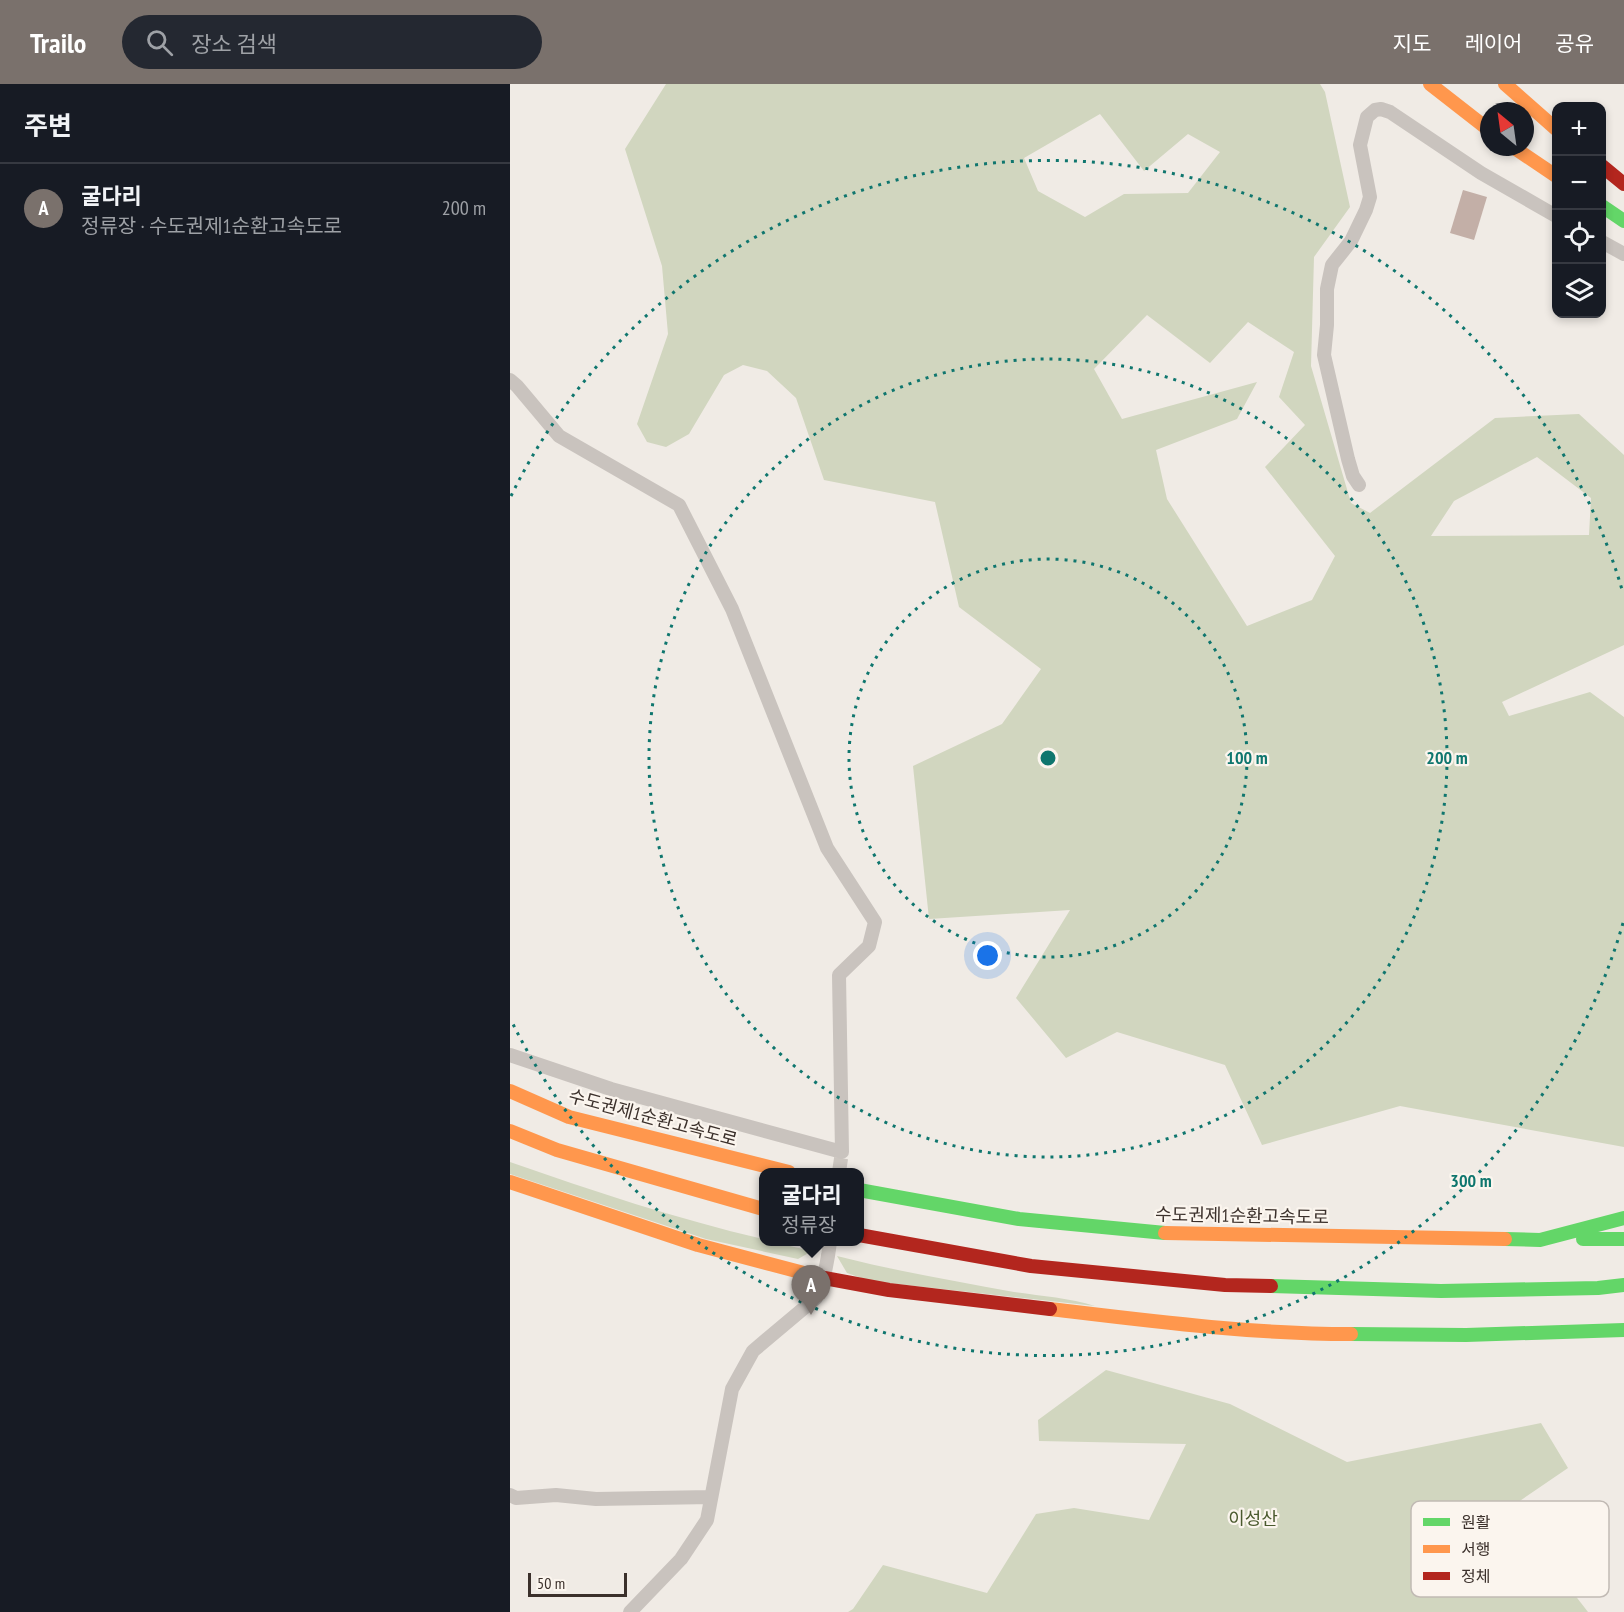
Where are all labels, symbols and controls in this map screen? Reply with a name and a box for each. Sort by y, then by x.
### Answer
search box [122,15,542,69]
text: Trailo [30,24,86,61]
icon: search [143,26,176,59]
text: 장소 검색 [191,30,277,58]
text: 지도 [1393,30,1431,57]
text: 레이어 [1464,30,1522,57]
text: 공유 [1555,30,1594,57]
north arrow [1480,102,1534,156]
map controls [1552,102,1606,318]
button: + [1552,102,1606,156]
text: 주변 [24,109,72,142]
button: − [1552,156,1606,210]
text: 굴다리 [81,182,142,210]
text: A [38,195,49,221]
text: 200 m [442,195,486,221]
button: locate [1552,210,1606,264]
text: 정류장 · 수도권제1순환고속도로 [81,213,342,239]
button: layers [1552,264,1606,318]
text: 100 m [1226,746,1268,769]
text: 200 m [1426,746,1468,769]
centre of rings [1038,748,1058,768]
your location [973,941,1002,970]
street label: 수도권제1순환고속도로 [566,1084,740,1151]
popup [759,1168,864,1246]
text: 300 m [1450,1169,1492,1192]
text: 굴다리 [781,1181,842,1209]
street label: 수도권제1순환고속도로 [1155,1202,1329,1229]
text: 정류장 [781,1212,836,1238]
pin: A [792,1266,830,1315]
legend [1411,1501,1609,1597]
park label: 이성산 [1228,1507,1278,1530]
text: 원활 [1461,1512,1491,1532]
text: 서행 [1461,1539,1490,1559]
text: 정체 [1461,1566,1490,1586]
scale bar [528,1570,627,1598]
text: 50 m [537,1573,565,1593]

